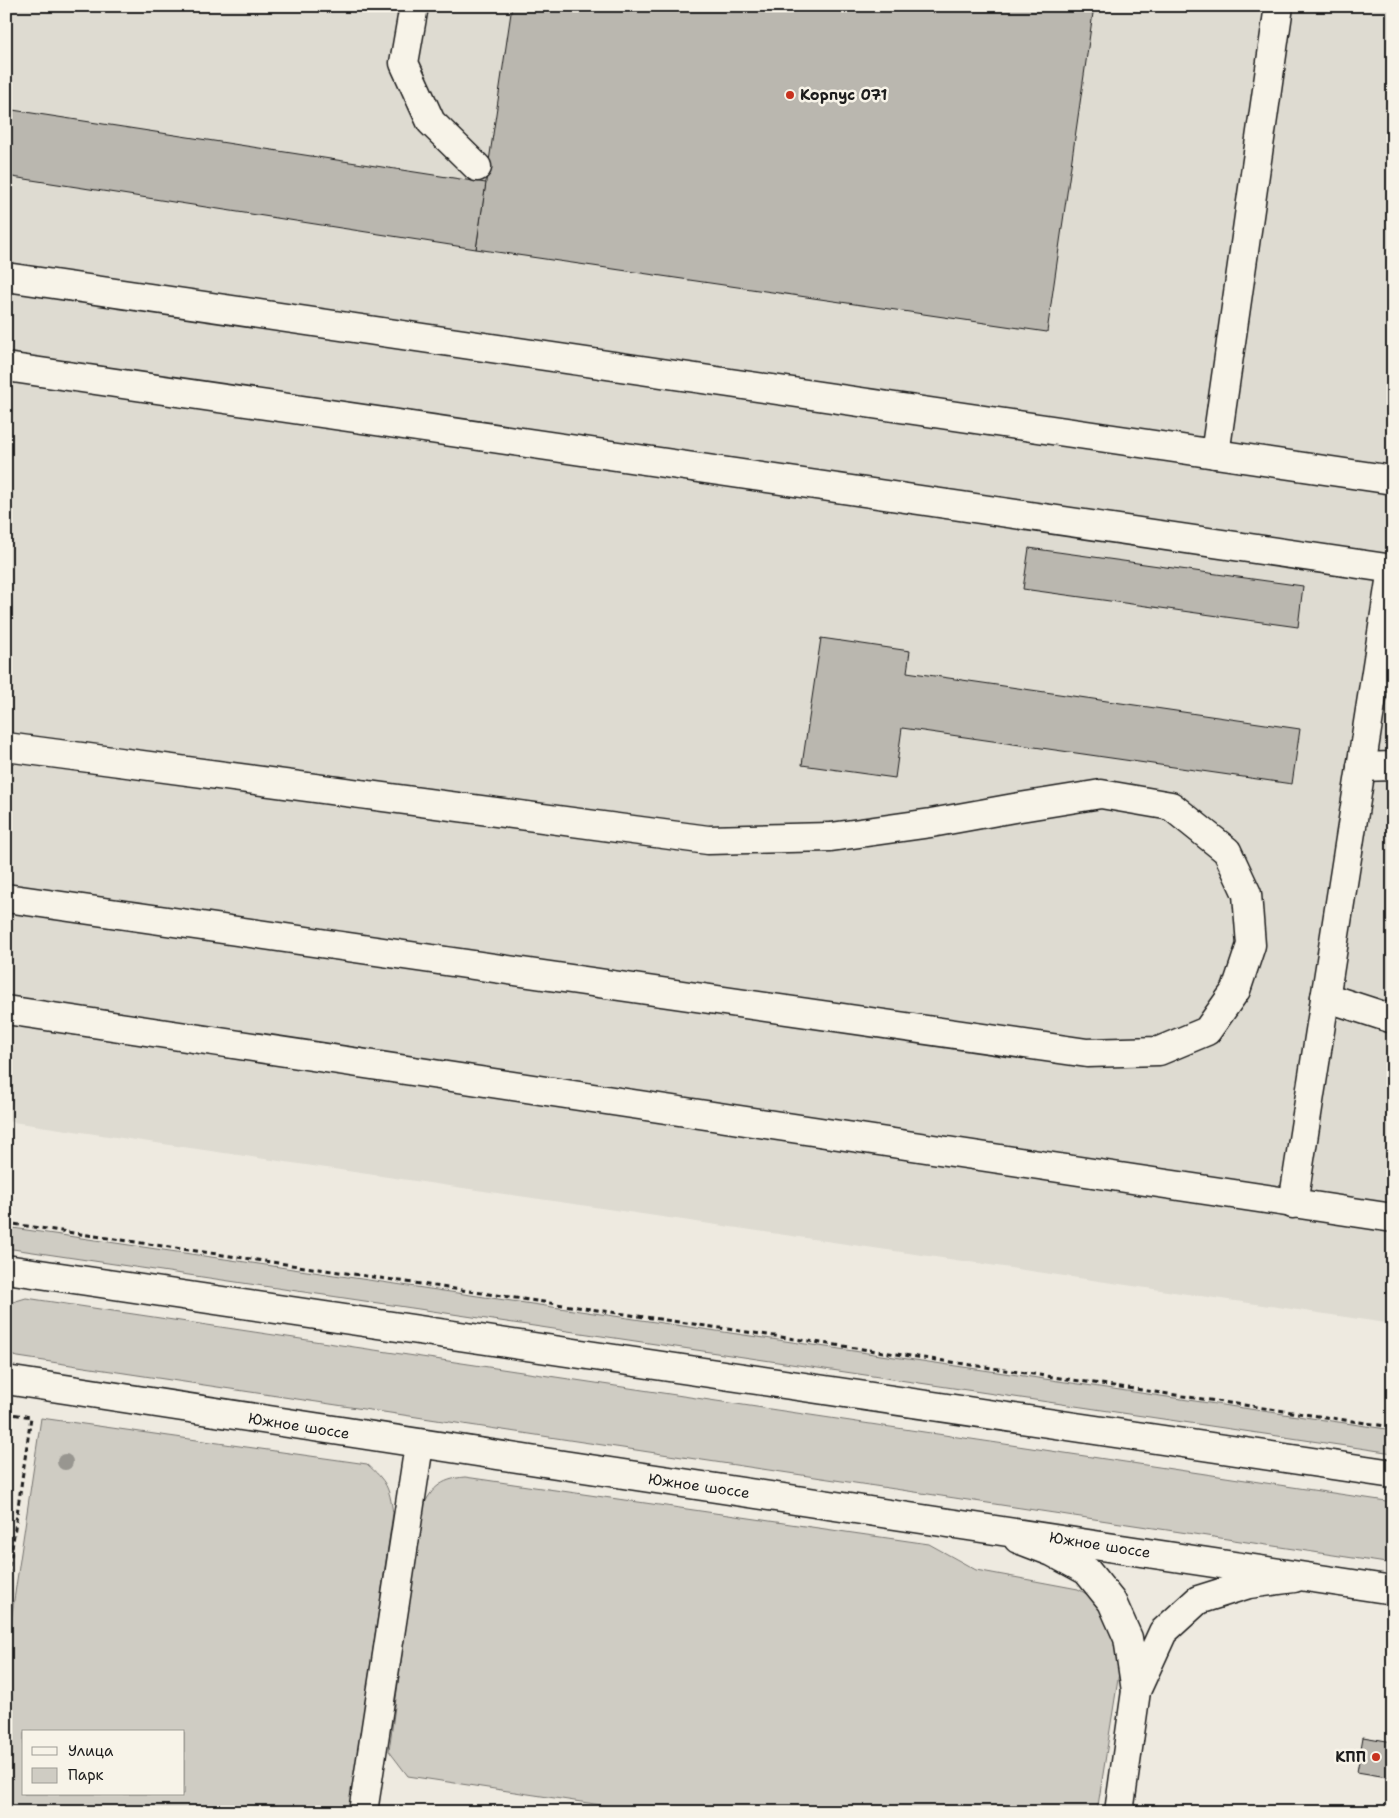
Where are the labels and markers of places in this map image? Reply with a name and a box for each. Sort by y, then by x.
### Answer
place label: Корпус 071 [800,85,887,105]
marker: Корпус 071 [784,89,796,101]
place label: КПП [1335,1747,1366,1767]
marker: КПП [1370,1751,1382,1763]

